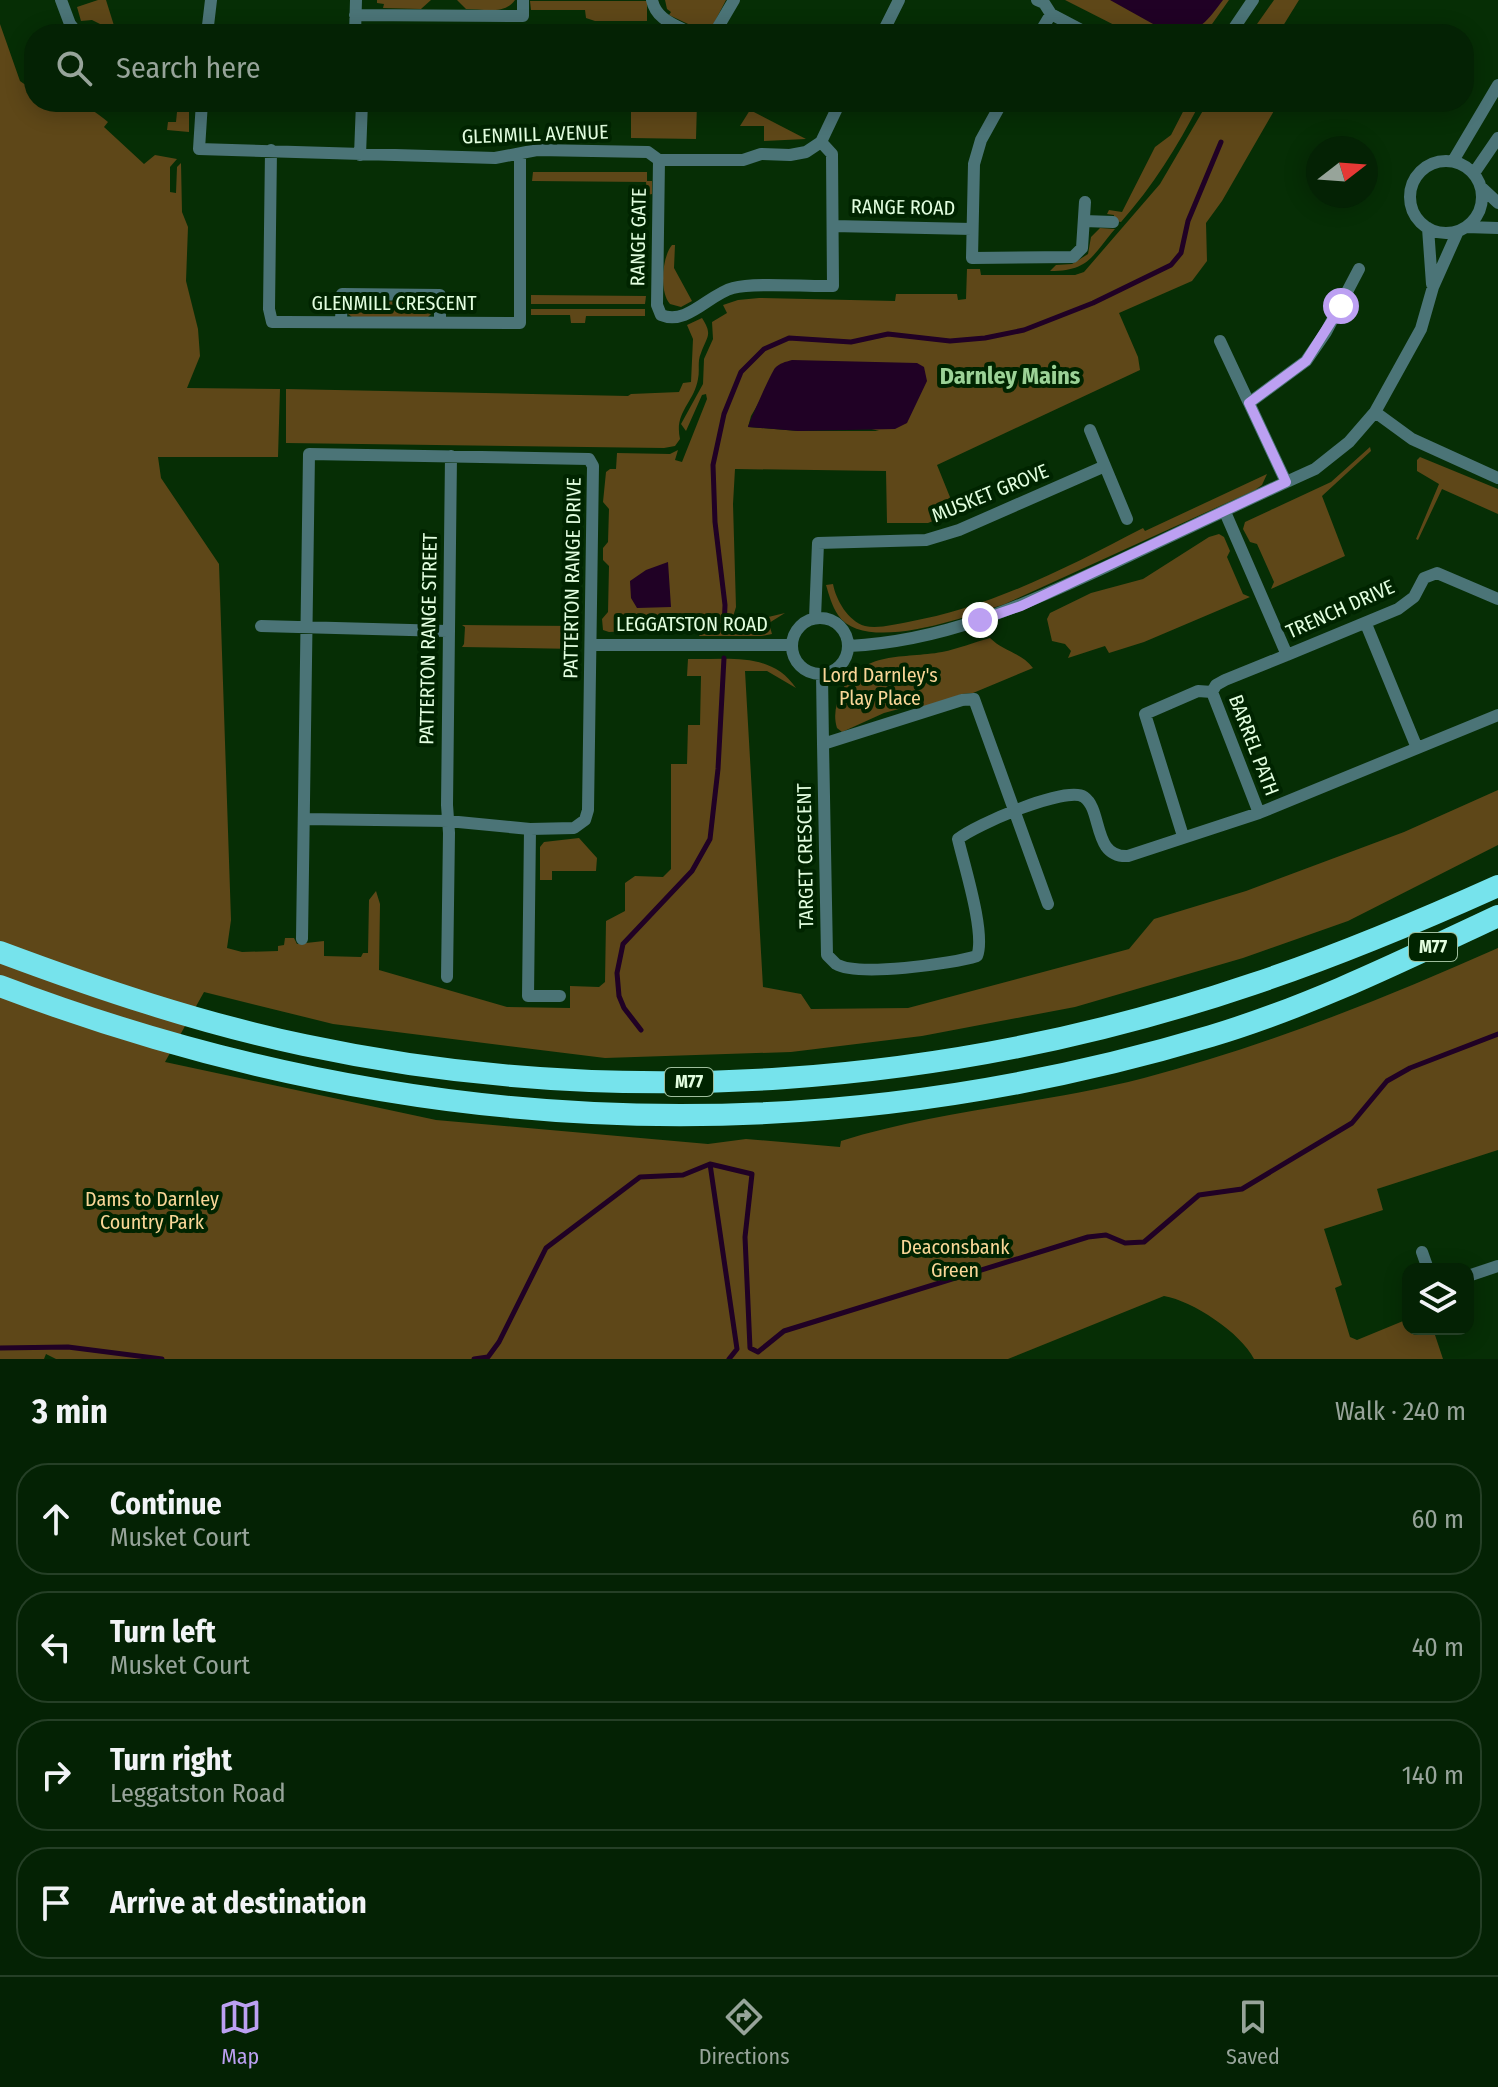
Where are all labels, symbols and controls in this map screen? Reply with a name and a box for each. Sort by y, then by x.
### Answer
search box [24,24,1474,112]
icon: search [52,46,96,90]
text: Search here [116,50,261,86]
street label: GLENMILL AVENUE [461,119,609,149]
north arrow [1306,136,1378,208]
street label: RANGE GATE [625,187,651,287]
street label: RANGE ROAD [851,194,955,220]
route start [1323,288,1359,324]
street label: GLENMILL CRESCENT [312,291,477,315]
district label: Darnley Mains [940,362,1081,390]
street label: MUSKET GROVE [928,459,1052,527]
street label: PATTERTON RANGE DRIVE [558,477,586,679]
street label: PATTERTON RANGE STREET [414,532,442,745]
street label: TRENCH DRIVE [1282,574,1398,644]
route end [962,602,998,638]
street label: LEGGATSTON ROAD [616,612,768,636]
park label: Lord Darnley's Play Place [822,663,938,710]
street label: BARREL PATH [1224,691,1284,799]
street label: TARGET CRESCENT [792,782,818,929]
road number: M77 [1409,933,1457,961]
road number: M77 [665,1068,713,1096]
park label: Dams to Darnley Country Park [85,1187,219,1234]
park label: Deaconsbank Green [900,1235,1010,1282]
map controls [1402,1263,1474,1335]
button: layers [1402,1263,1474,1335]
text: 3 min [32,1391,108,1432]
text: Walk · 240 m [1335,1396,1466,1427]
text: Continue [110,1486,222,1522]
icon: ahead [34,1497,78,1541]
text: 60 m [1411,1504,1464,1535]
text: Musket Court [110,1522,250,1553]
text: Turn left [110,1614,216,1650]
icon: left [34,1625,78,1669]
text: 40 m [1412,1632,1464,1663]
text: Musket Court [110,1650,250,1681]
text: Turn right [110,1742,232,1778]
icon: right [34,1753,78,1797]
text: 140 m [1402,1760,1464,1791]
text: Leggatston Road [110,1778,286,1809]
icon: arrive [34,1881,78,1925]
text: Arrive at destination [110,1885,367,1921]
tab: Map [218,1995,262,2070]
tab: Directions [699,1995,790,2070]
tab: Saved [1226,1995,1280,2070]

